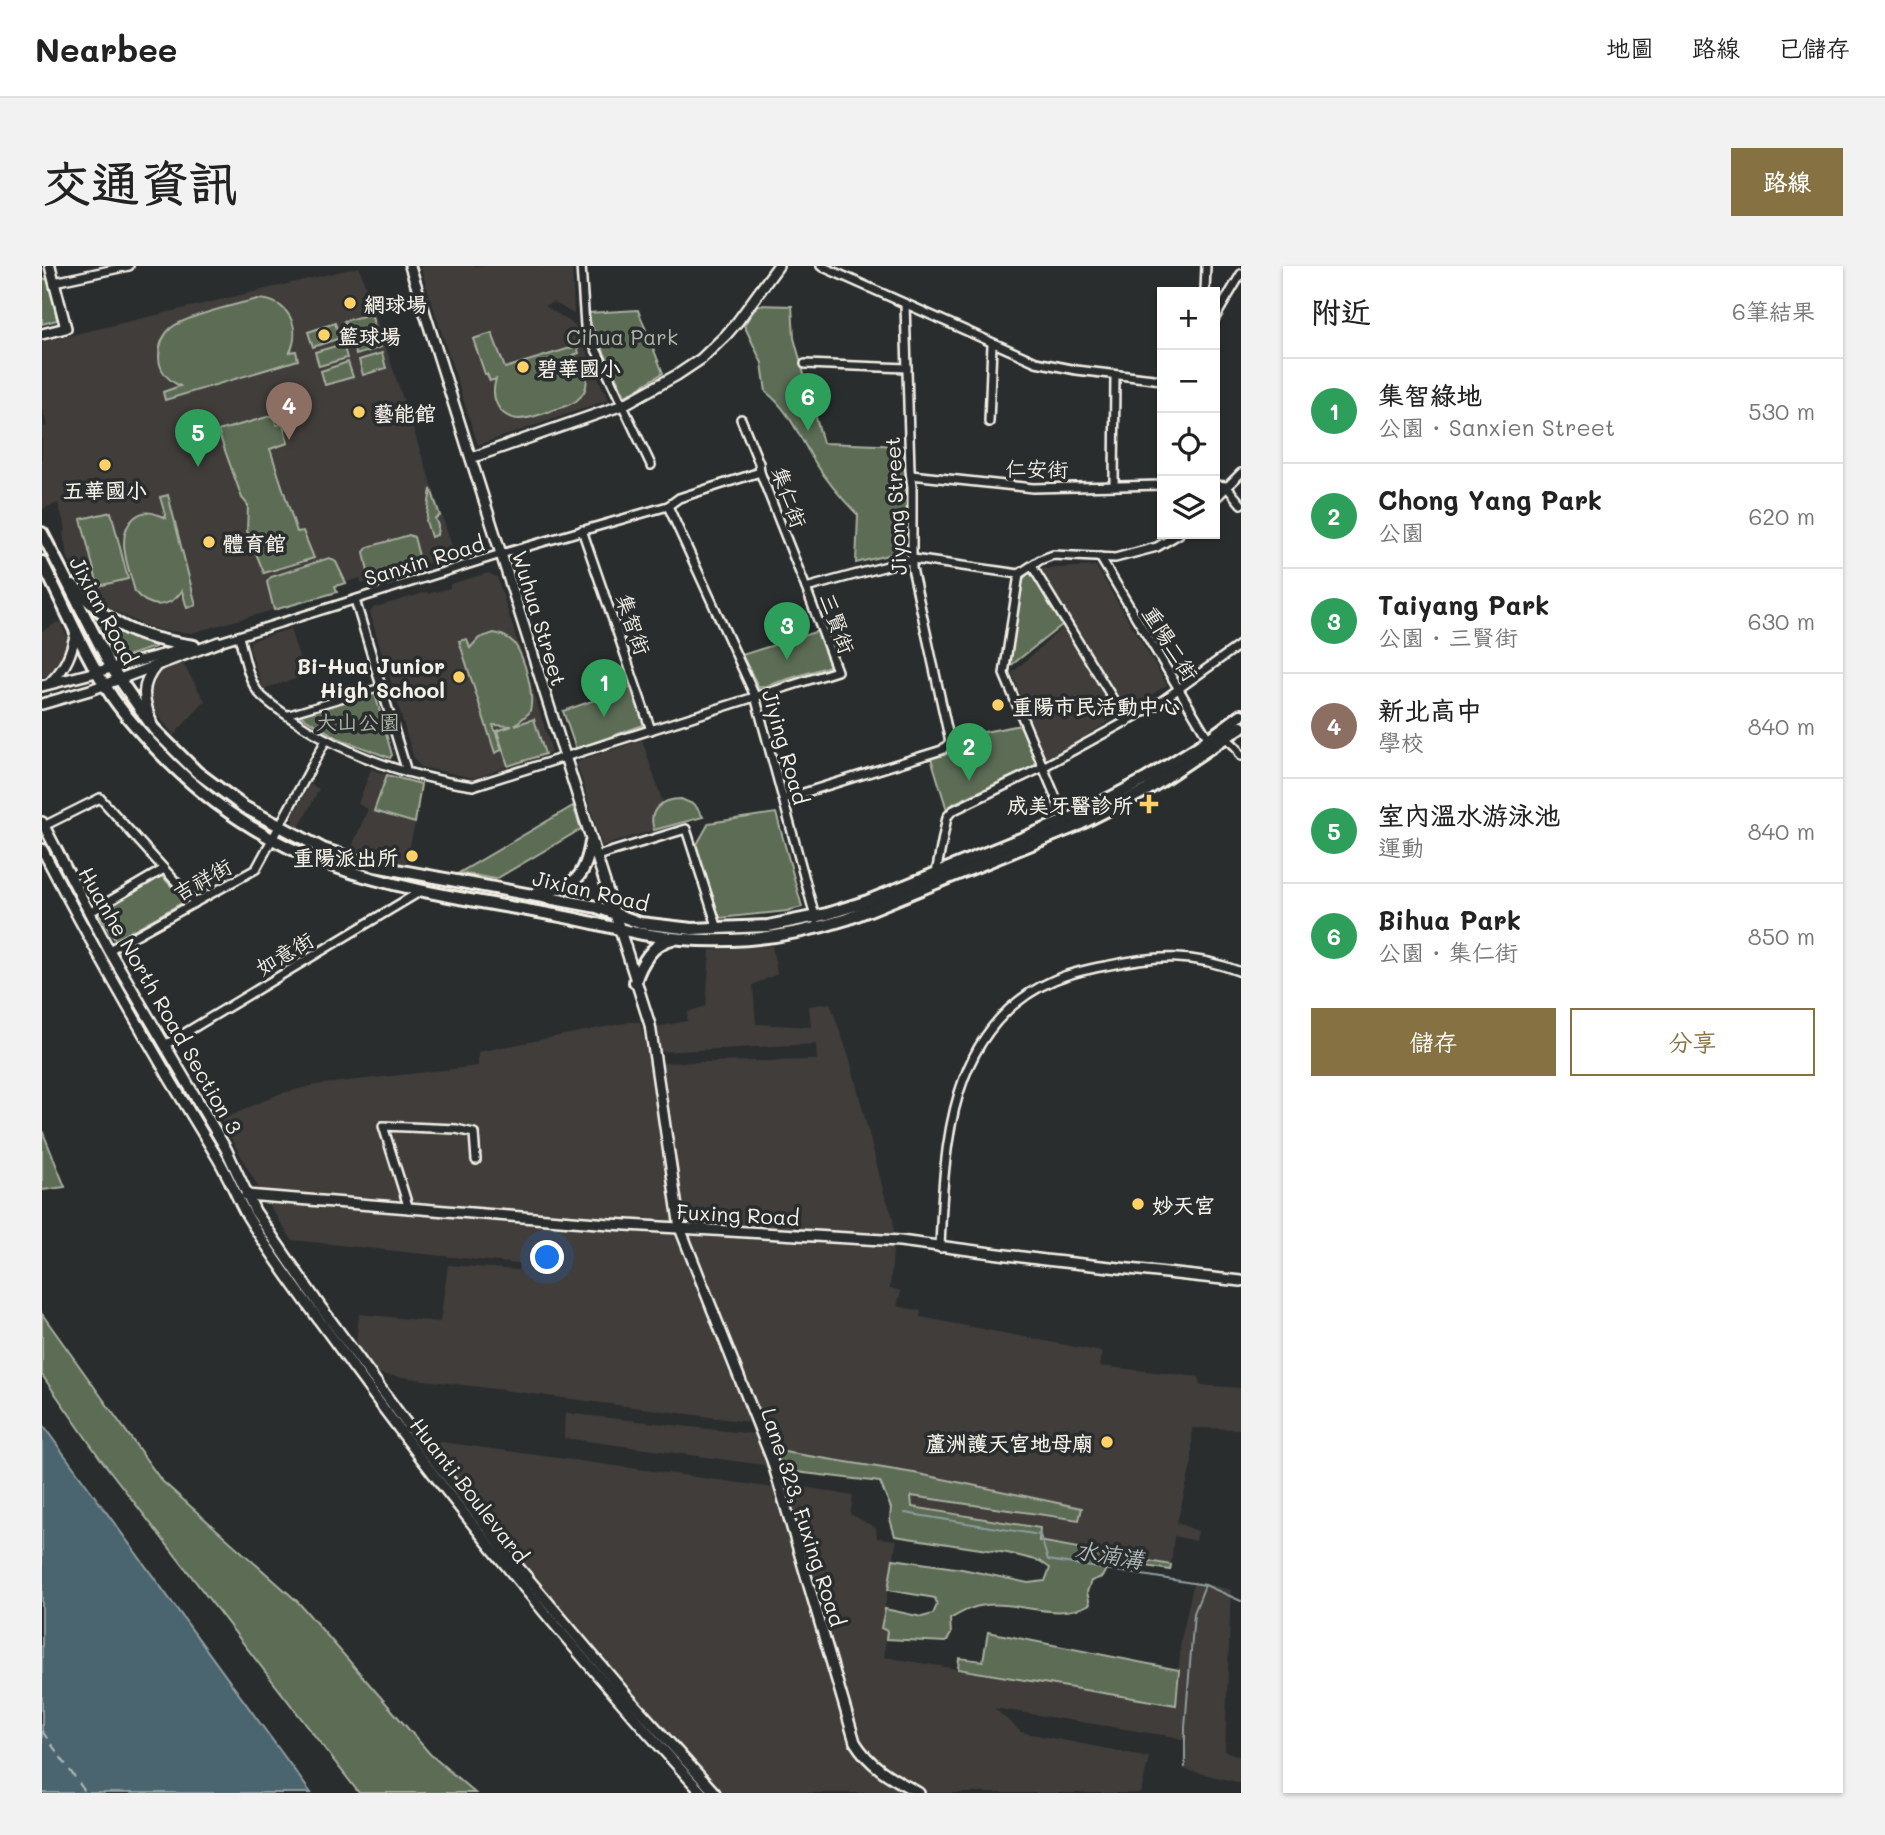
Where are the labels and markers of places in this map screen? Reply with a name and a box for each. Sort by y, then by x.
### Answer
place label: 網球場 [364,290,427,317]
marker: 網球場 [342,295,358,311]
place label: 籃球場 [338,322,401,349]
marker: 籃球場 [316,327,332,343]
place label: 碧華國小 [537,354,621,381]
marker: 碧華國小 [515,359,531,375]
pin: 6 [785,373,831,431]
pin: 4 [266,382,312,440]
place label: 藝能館 [373,399,436,426]
marker: 藝能館 [351,404,367,420]
pin: 5 [175,409,221,467]
marker: 五華國小 [97,457,113,473]
place label: 五華國小 [63,476,147,503]
place label: 體育館 [223,529,286,556]
marker: 體育館 [201,534,217,550]
pin: 3 [764,602,810,660]
place label: Bi-Hua Junior High School [297,652,445,703]
pin: 1 [581,659,627,717]
marker: Bi-Hua Junior High School [451,669,467,685]
place label: 重陽市民活動中心 [1012,692,1180,719]
marker: 重陽市民活動中心 [990,697,1006,713]
pin: 2 [946,723,992,781]
place label: 成美牙醫診所 [1007,791,1133,818]
marker: 成美牙醫診所 [1139,794,1159,814]
place label: 重陽派出所 [293,843,398,870]
marker: 重陽派出所 [404,848,420,864]
place label: 妙天宮 [1152,1191,1215,1218]
marker: 妙天宮 [1130,1196,1146,1212]
place label: 蘆洲護天宮地母廟 [925,1429,1093,1456]
marker: 蘆洲護天宮地母廟 [1099,1434,1115,1450]

